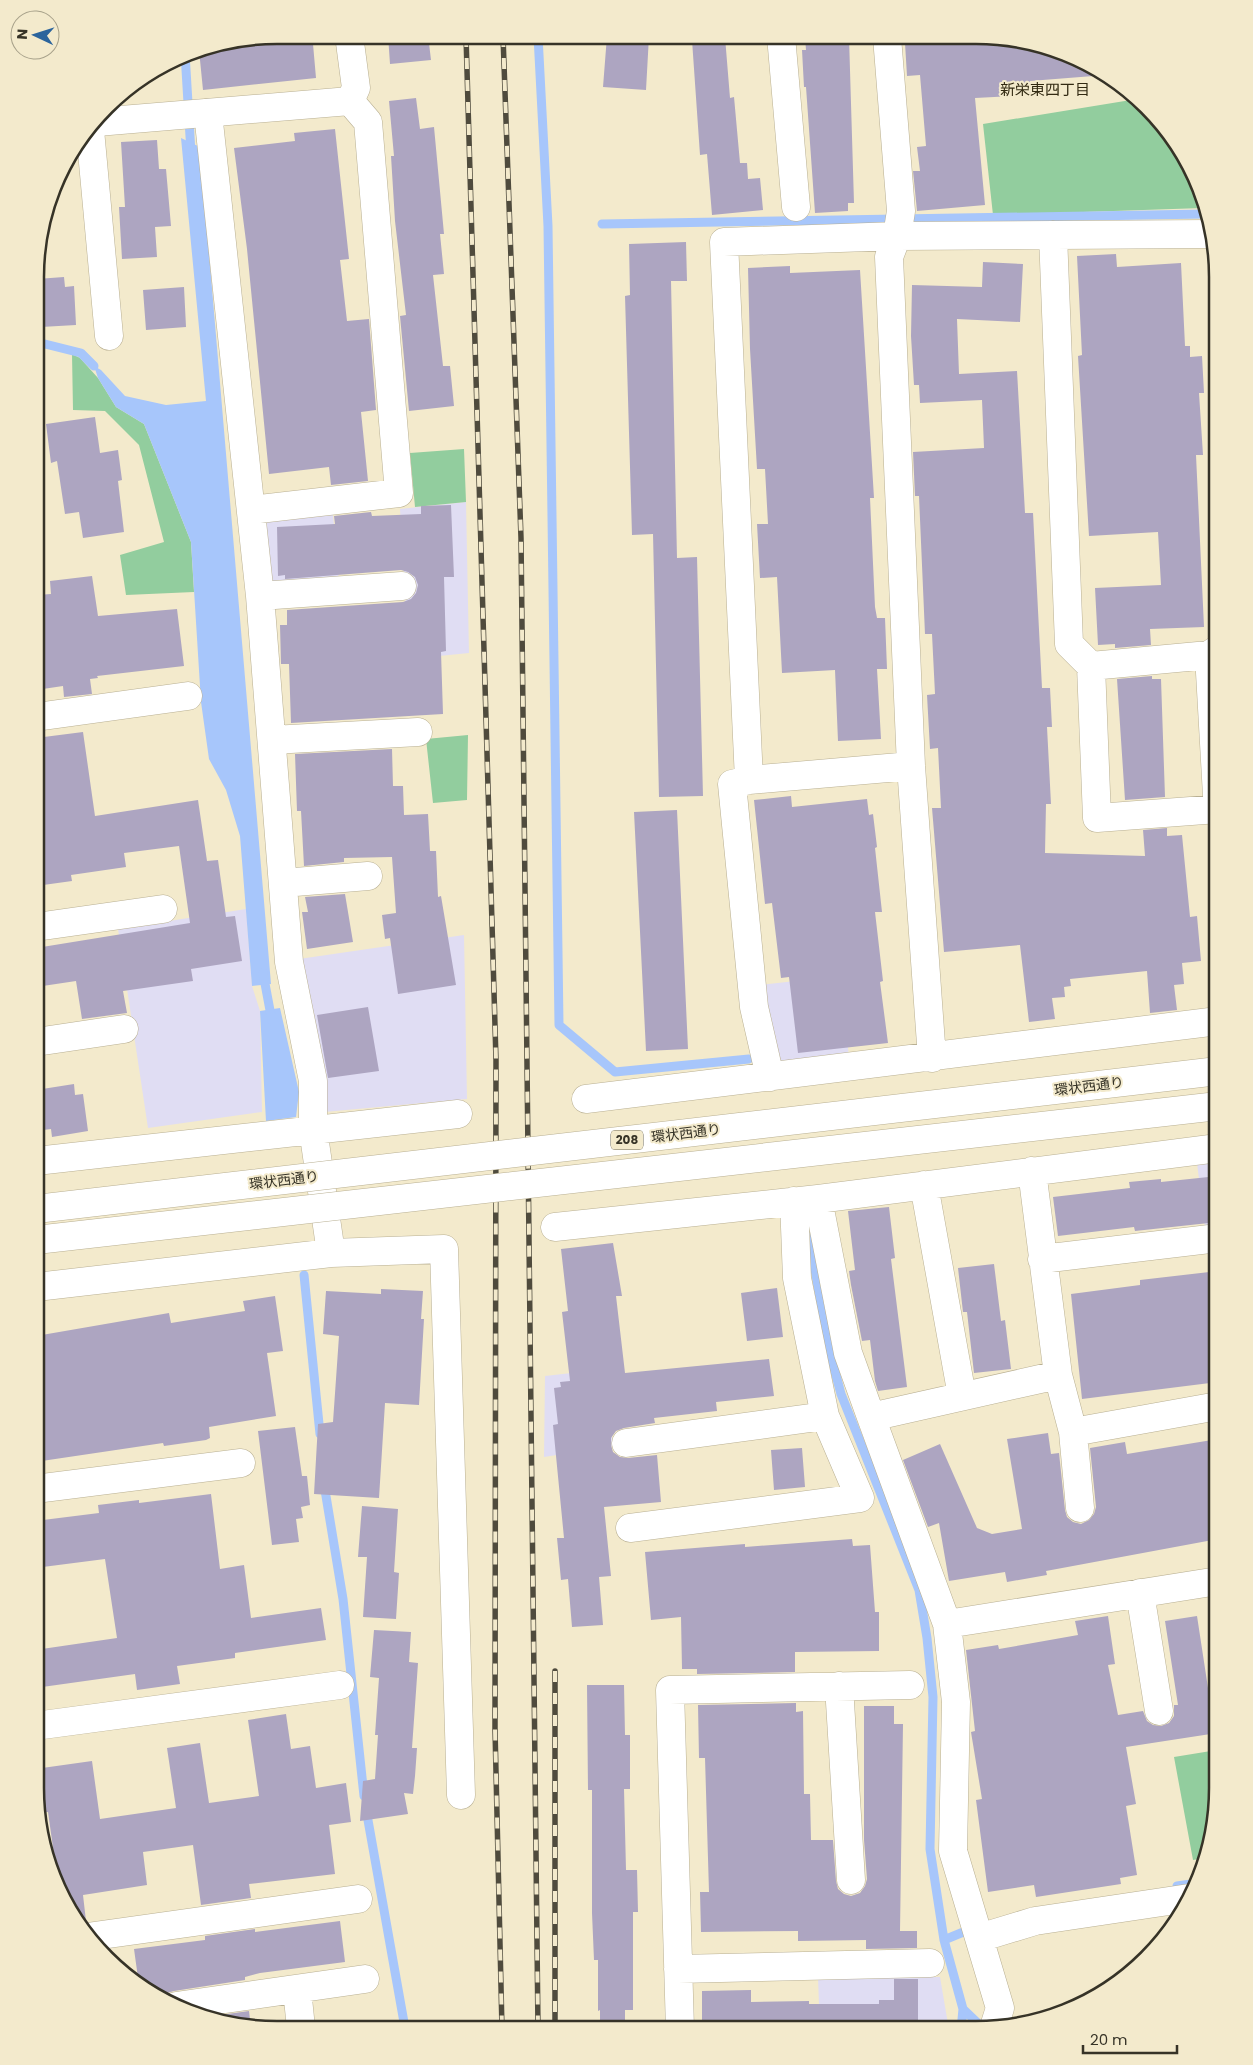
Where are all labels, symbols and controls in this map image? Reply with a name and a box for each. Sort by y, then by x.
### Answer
north arrow [10,10,60,60]
text: N [12,28,32,40]
district label: 新栄東四丁目 [1000,79,1090,100]
street label: 環状西通り [1053,1072,1125,1100]
street label: 環状西通り [650,1119,722,1147]
road number: 208 [611,1130,643,1150]
street label: 環状西通り [248,1166,320,1194]
scale bar [1083,2022,1177,2054]
text: 20 m [1090,2029,1128,2050]

